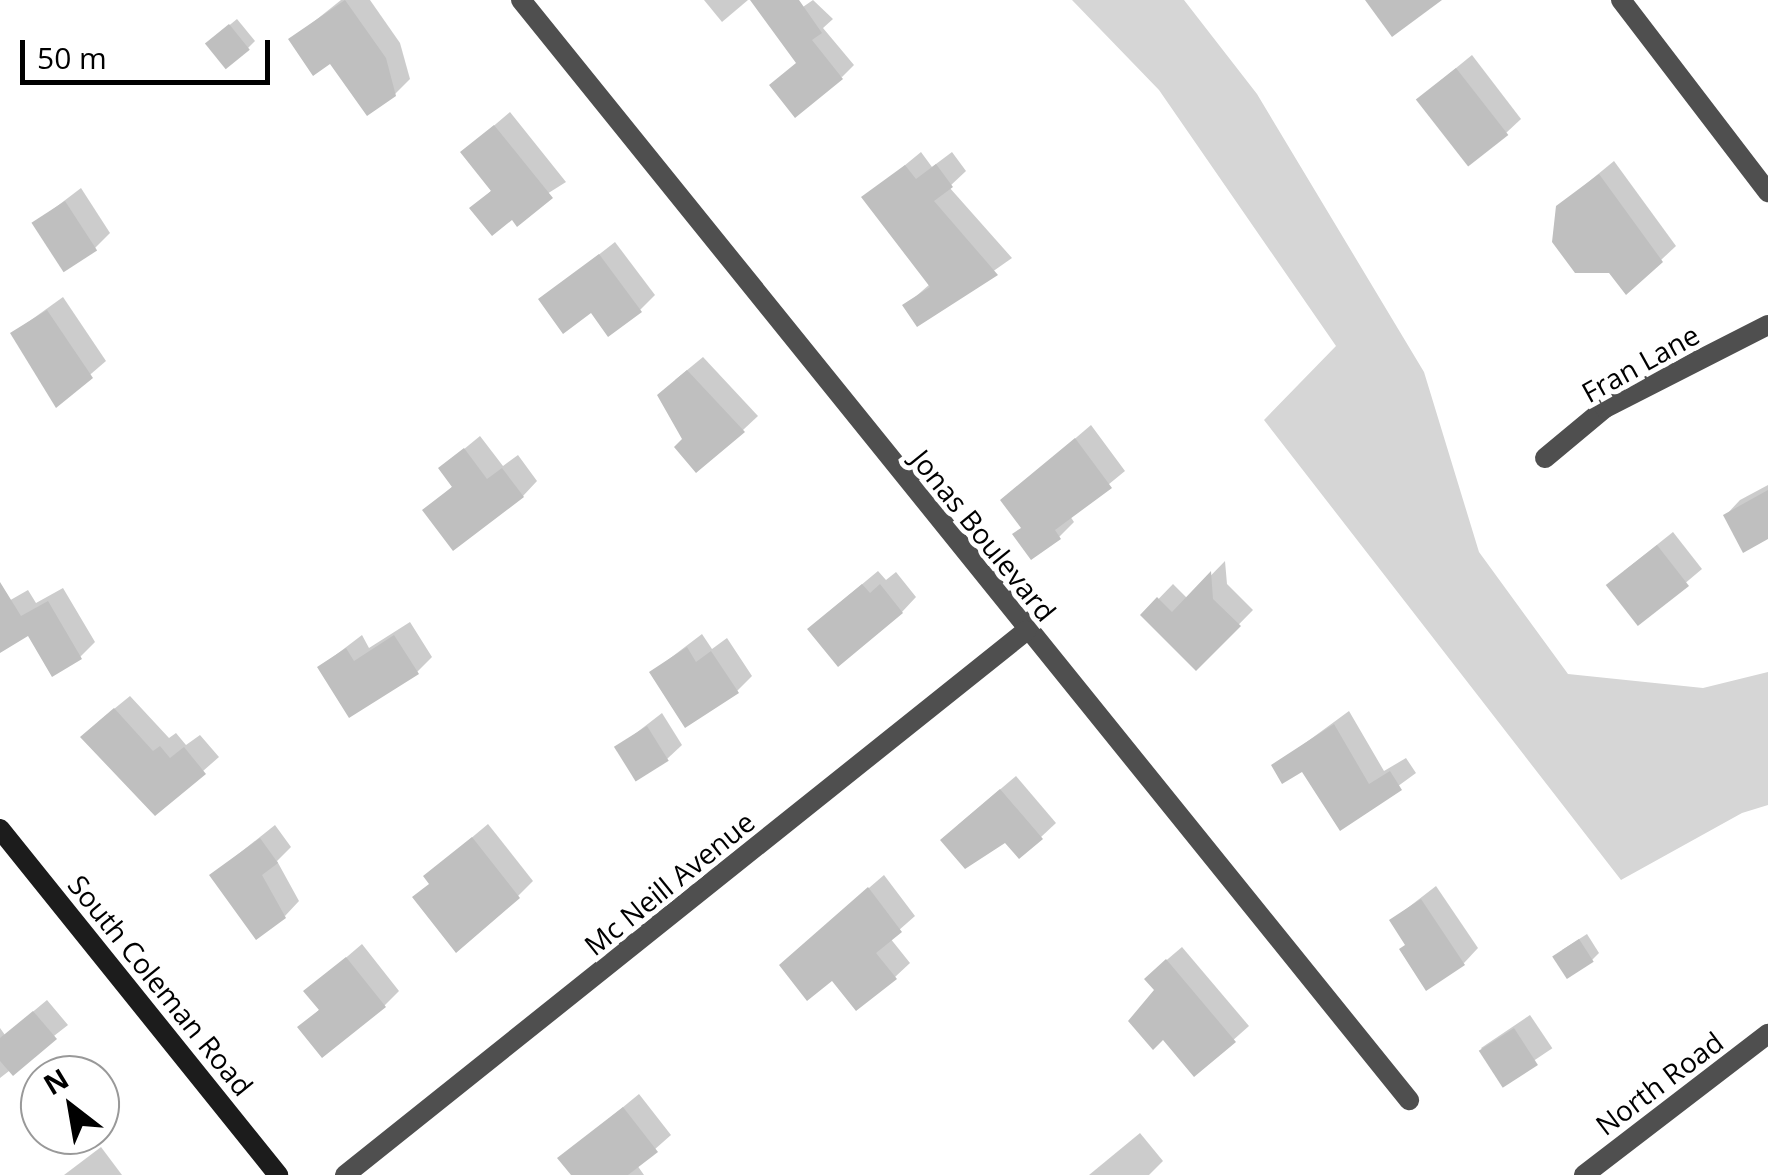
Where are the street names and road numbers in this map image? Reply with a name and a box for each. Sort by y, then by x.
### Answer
street label: Fran Lane [1575,317,1705,409]
street label: Jonas Boulevard [905,443,1063,627]
street label: Mc Neill Avenue [577,804,761,962]
street label: South Coleman Road [62,868,260,1102]
street label: North Road [1589,1024,1729,1142]

